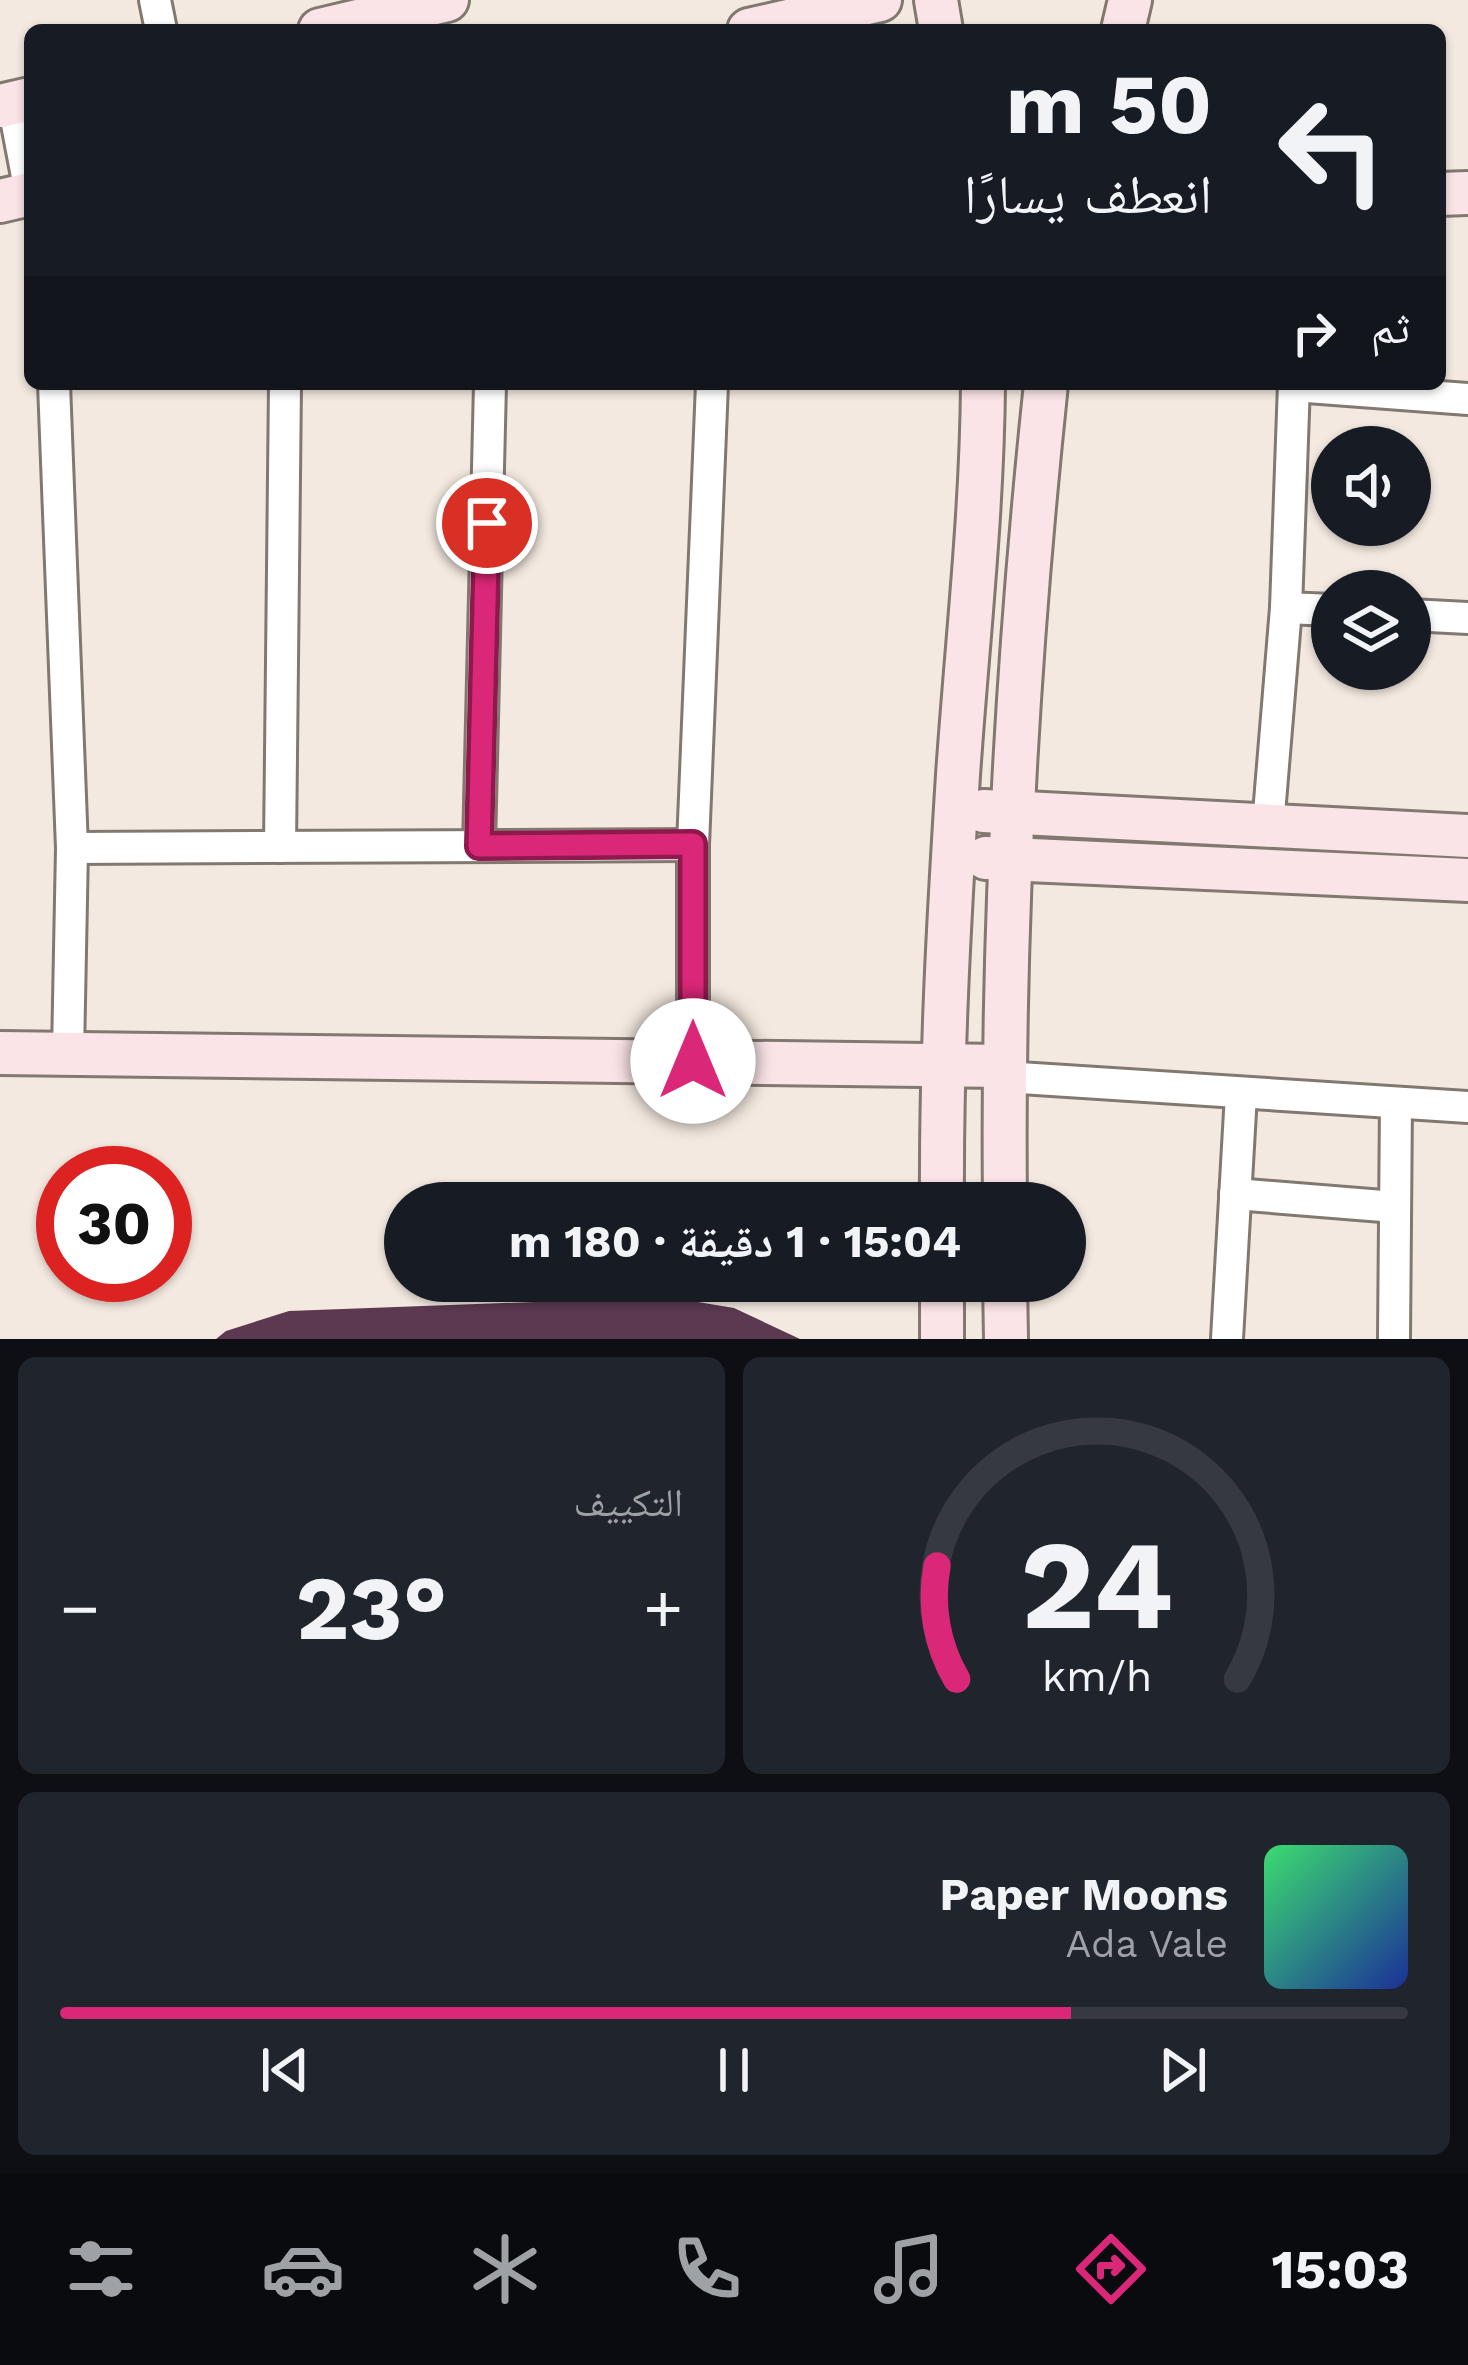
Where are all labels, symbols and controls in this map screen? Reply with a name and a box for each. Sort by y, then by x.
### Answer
text: 50 m [1006,55,1212,153]
icon: left [1254,72,1410,228]
text: انعطف يسارًا [964,163,1212,226]
icon: right [1281,300,1347,366]
text: ثم [1371,301,1410,354]
map controls [1311,426,1431,690]
button: sound [1311,426,1431,546]
pin [436,472,538,574]
icon: arrive [454,490,520,556]
button: layers [1311,570,1431,690]
position arrow [630,998,756,1124]
speed limit sign: 30 [36,1146,192,1302]
text: 15:04 · 1 دقيقة · 180 m [509,1215,961,1268]
text: التكييف [574,1480,683,1525]
text: 24 [1020,1512,1173,1658]
text: 23° [296,1555,447,1661]
text: − [60,1570,100,1647]
text: + [643,1570,683,1647]
text: km/h [1041,1650,1152,1700]
text: Paper Moons [939,1868,1228,1921]
text: Ada Vale [1066,1921,1228,1966]
icon: previous [252,2037,318,2103]
icon: pause [701,2037,767,2103]
icon: next [1150,2037,1216,2103]
icon: filters [59,2227,143,2311]
icon: car [261,2227,345,2311]
icon: climate [463,2227,547,2311]
icon: phone [665,2227,749,2311]
icon: music [867,2227,951,2311]
icon: directions [1069,2227,1153,2311]
text: 15:03 [1272,2238,1409,2301]

